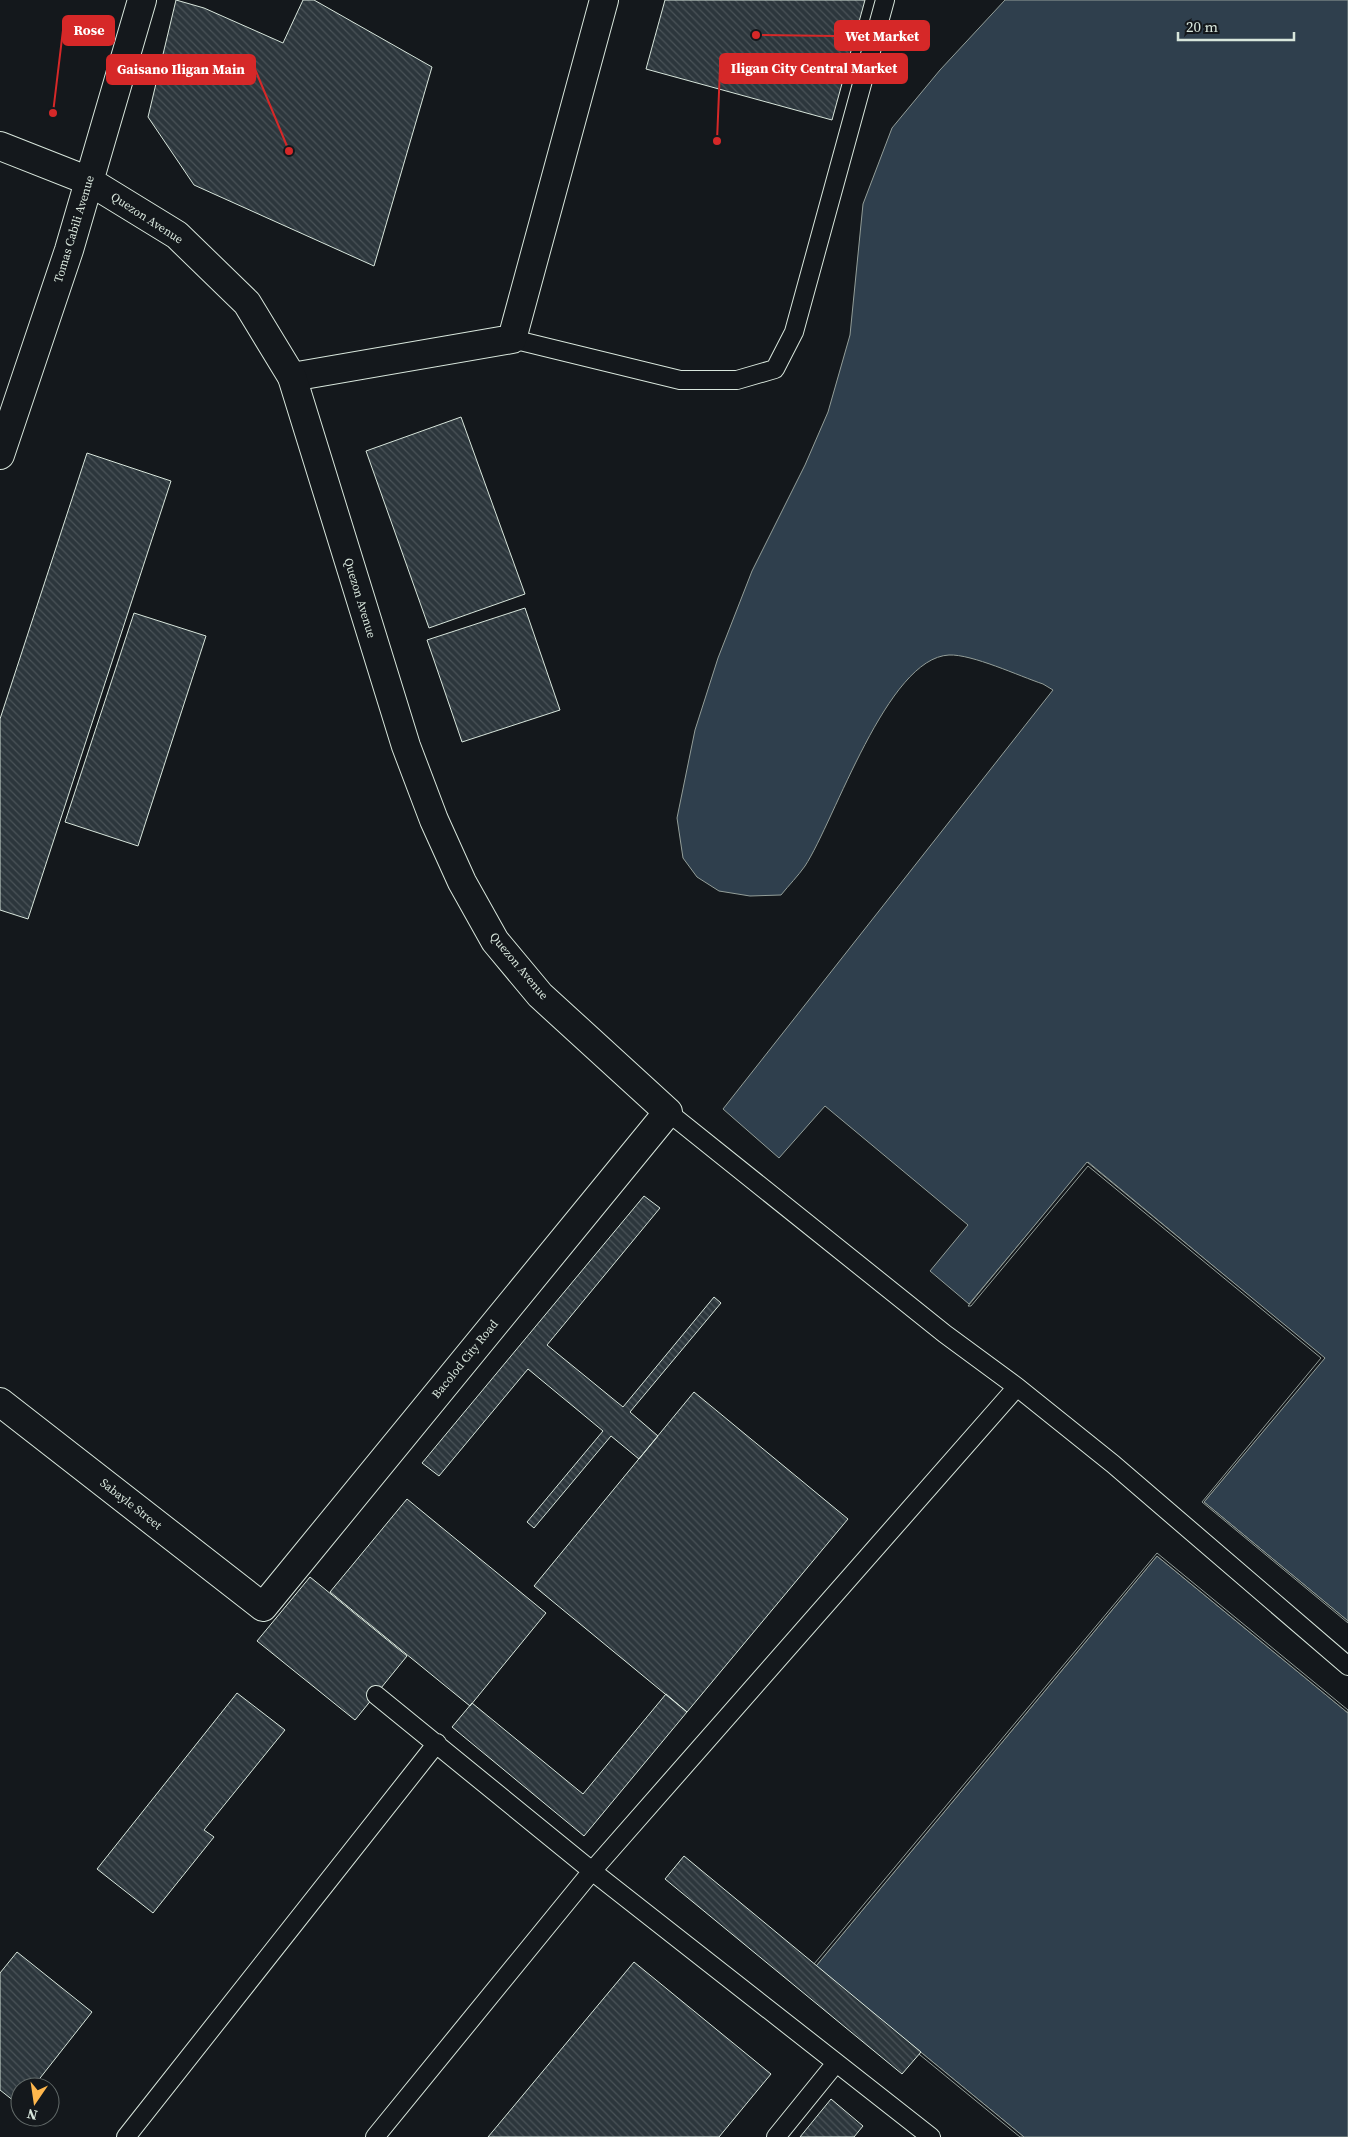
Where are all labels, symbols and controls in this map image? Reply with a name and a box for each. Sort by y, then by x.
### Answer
scale bar [1178,10,1294,42]
callout: Rose [63,16,114,45]
text: 20 m [1186,16,1218,37]
text: Rose [74,20,104,40]
callout: Wet Market [835,21,929,50]
text: Wet Market [845,26,920,46]
callout: Iligan City Central Market [720,54,907,83]
callout: Gaisano Iligan Main [107,55,255,84]
text: Iligan City Central Market [731,58,898,78]
text: Gaisano Iligan Main [117,59,245,79]
street label: Tomas Cabili Avenue [50,173,98,285]
street label: Quezon Avenue [108,189,186,247]
street label: Quezon Avenue [340,556,380,640]
street label: Quezon Avenue [486,929,552,1003]
street label: Bacolod City Road [428,1316,502,1402]
street label: Sabayle Street [97,1475,165,1533]
north arrow [10,2077,60,2127]
text: N [25,2104,39,2126]

